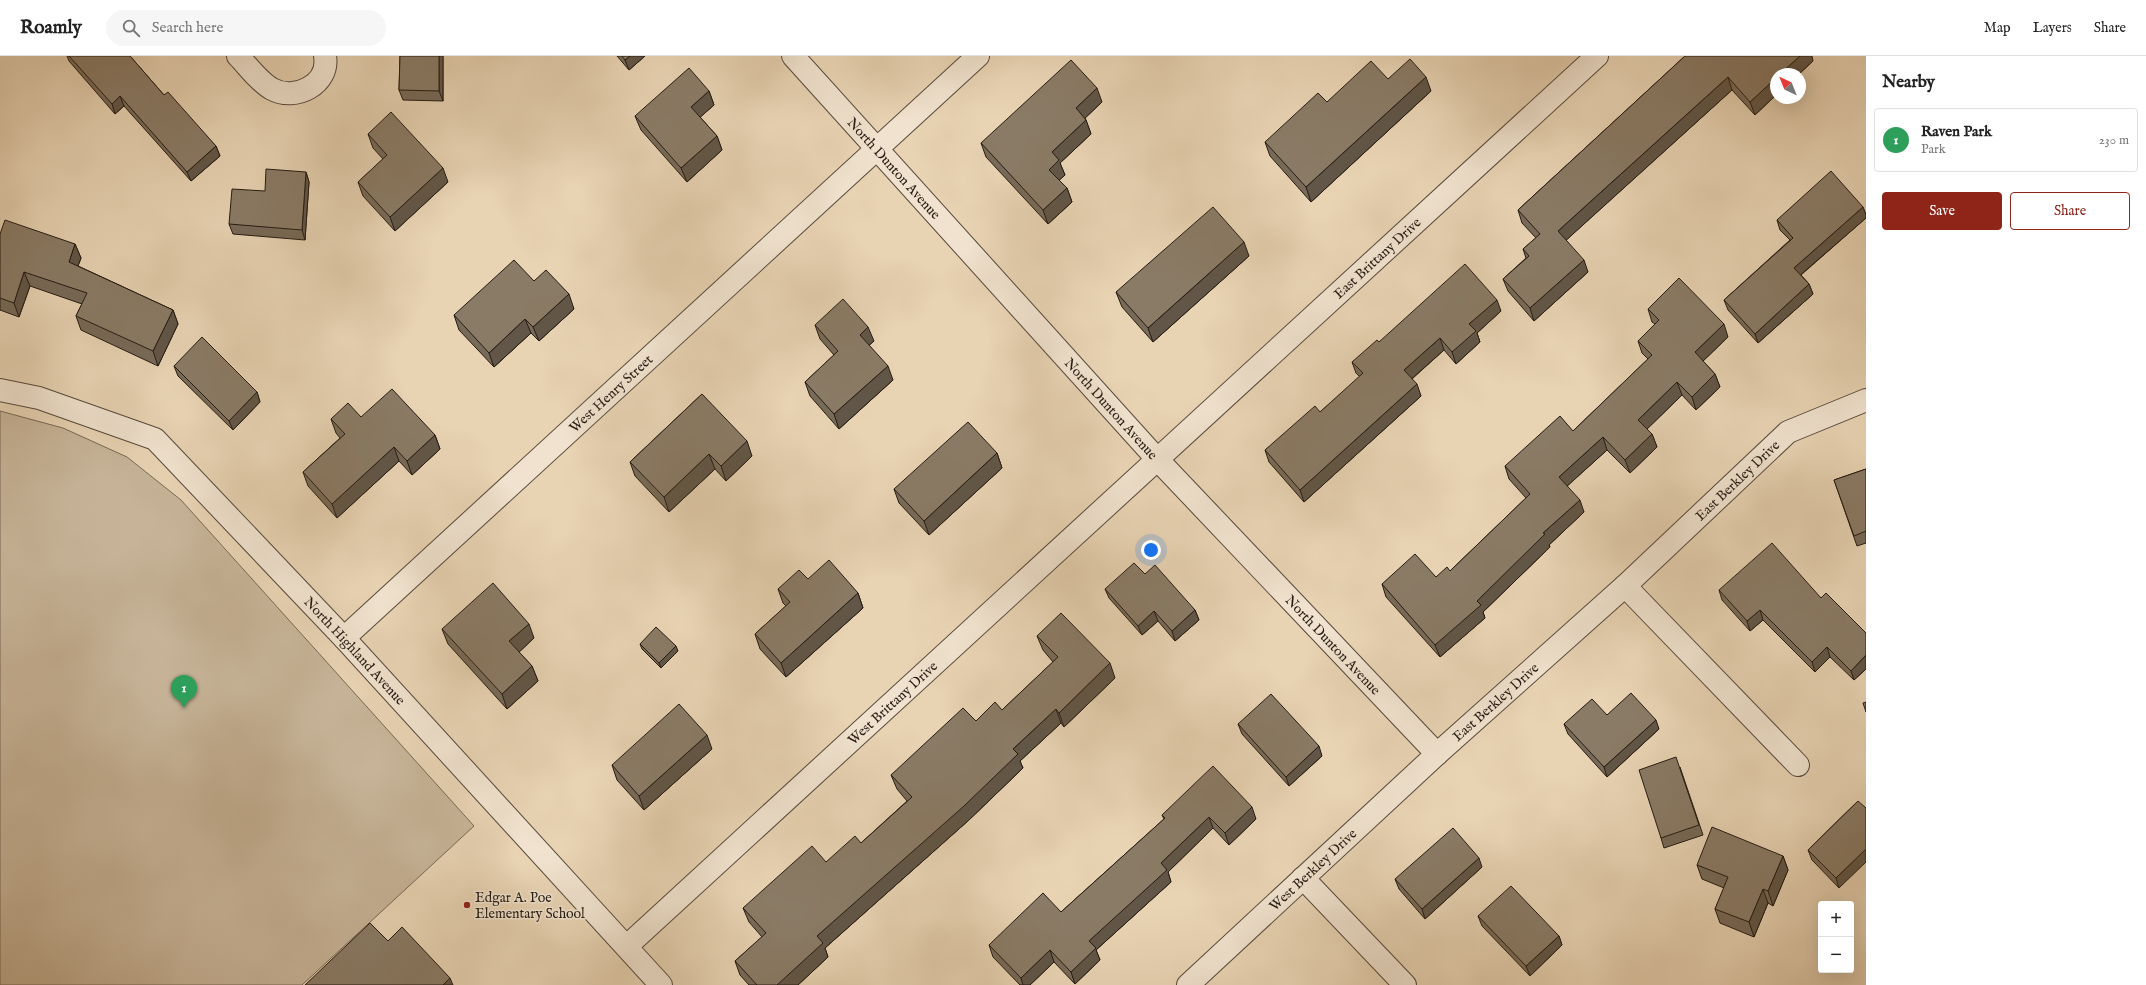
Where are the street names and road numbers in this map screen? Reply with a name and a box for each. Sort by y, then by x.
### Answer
street label: North Dunton Avenue [843,114,945,224]
street label: East Brittany Drive [1330,214,1426,303]
street label: West Henry Street [566,351,657,437]
street label: North Dunton Avenue [1060,354,1162,464]
street label: East Berkley Drive [1692,436,1784,525]
street label: North Dunton Avenue [1281,592,1385,700]
street label: North Highland Avenue [300,593,409,710]
street label: West Brittany Drive [844,657,942,749]
street label: East Berkley Drive [1449,659,1543,746]
street label: West Berkley Drive [1266,825,1361,915]

